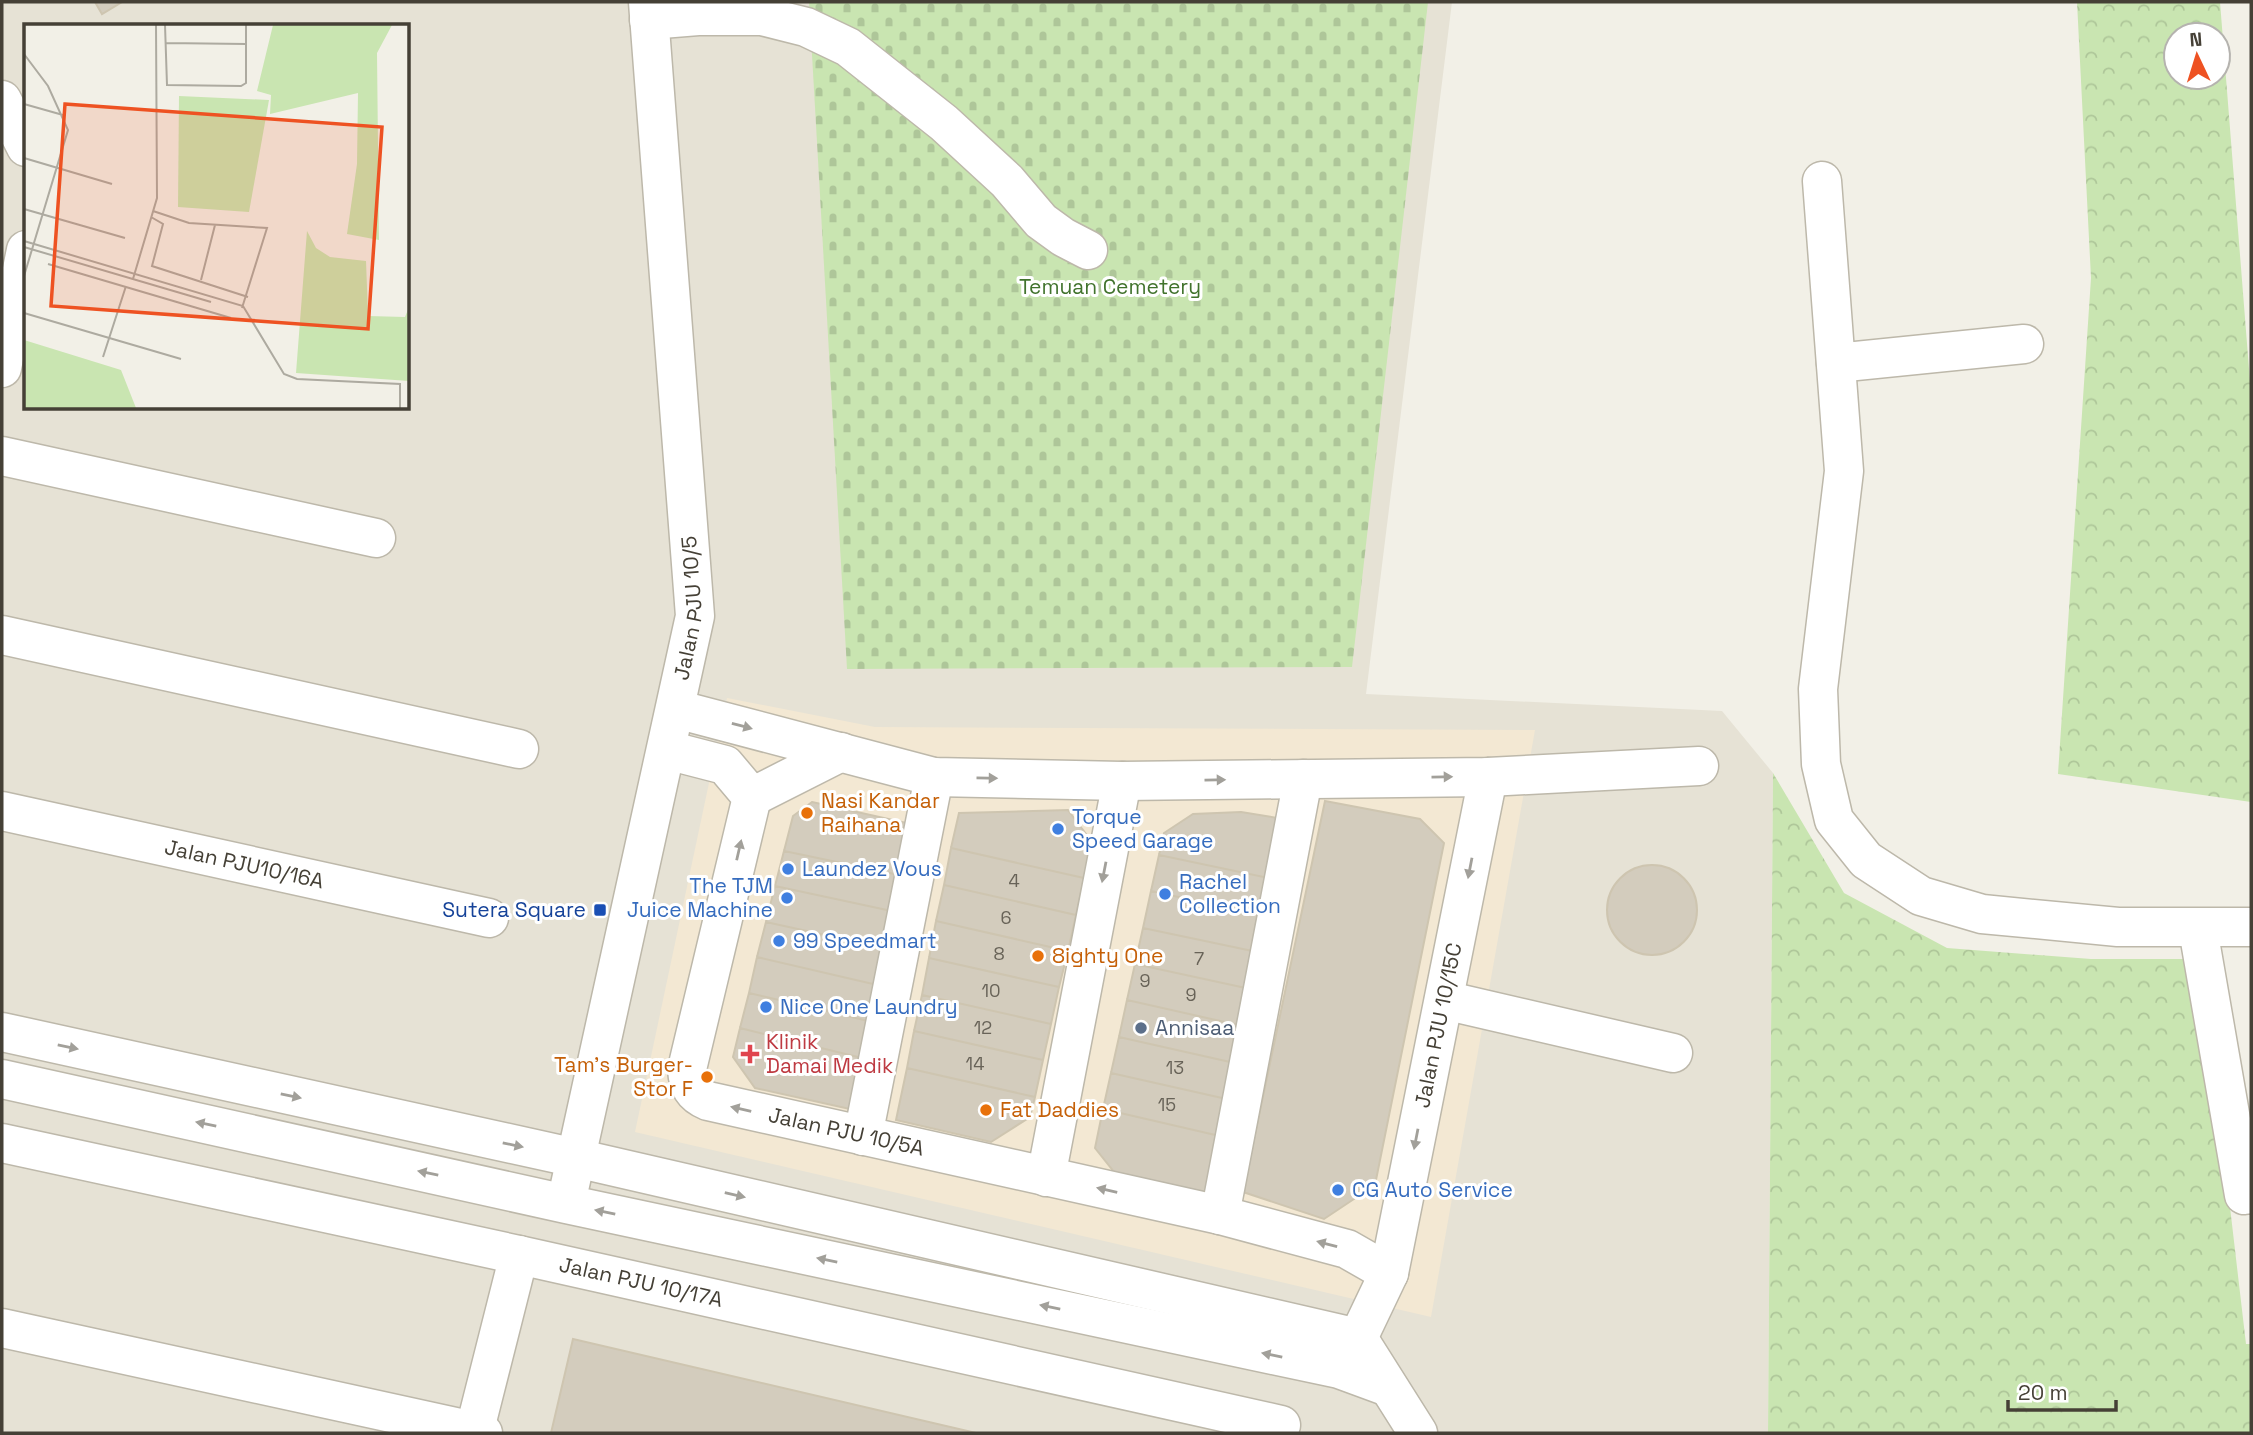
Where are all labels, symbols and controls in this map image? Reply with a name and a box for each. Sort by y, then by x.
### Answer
north arrow [2162,21,2232,91]
inset map [24,24,410,410]
text: N [2189,27,2203,52]
park label: Temuan Cemetery [1019,273,1201,300]
street label: Jalan PJU 10/5 [667,535,709,683]
one-way arrow [731,721,753,732]
one-way arrow [1431,771,1453,783]
one-way arrow [976,772,998,784]
one-way arrow [1204,774,1226,786]
place label: Nasi Kandar Raihana [821,787,940,838]
place label: Torque Speed Garage [1072,803,1213,854]
marker: Nasi Kandar Raihana [799,805,815,821]
marker: Torque Speed Garage [1050,821,1066,837]
street label: Jalan PJU10/16A [162,833,327,894]
one-way arrow [734,839,745,861]
place label: Laundez Vous [802,855,942,882]
one-way arrow [1464,857,1475,879]
marker: Laundez Vous [780,861,796,877]
one-way arrow [1098,861,1109,883]
place label: Rachel Collection [1179,868,1281,919]
house number: 4 [1008,869,1020,892]
place label: The TJM Juice Machine [627,872,773,923]
marker: Rachel Collection [1157,886,1173,902]
marker: The TJM Juice Machine [779,890,795,906]
place label: Sutera Square [442,896,586,923]
marker: Sutera Square [592,902,608,918]
house number: 6 [1000,906,1012,929]
place label: 99 Speedmart [793,927,937,954]
marker: 99 Speedmart [771,933,787,949]
street label: Jalan PJU 10/15C [1408,940,1468,1110]
house number: 8 [993,942,1005,965]
place label: 8ighty One [1052,942,1164,969]
house number: 7 [1194,947,1204,970]
marker: 8ighty One [1030,948,1046,964]
house number: 9 [1139,969,1151,992]
house number: 10 [981,979,1001,1002]
house number: 9 [1185,983,1197,1006]
place label: Nice One Laundry [780,993,958,1020]
marker: Nice One Laundry [758,999,774,1015]
place label: Annisaa [1155,1014,1234,1041]
house number: 12 [974,1016,992,1039]
marker: Annisaa [1133,1020,1149,1036]
place label: Klinik Damai Medik [766,1028,893,1079]
one-way arrow [57,1042,79,1053]
marker: Klinik Damai Medik [740,1044,760,1064]
place label: Tam's Burger- Stor F [554,1051,693,1102]
house number: 14 [966,1052,984,1075]
house number: 13 [1166,1056,1184,1079]
marker: Tam's Burger- Stor F [699,1069,715,1085]
one-way arrow [280,1090,302,1101]
house number: 15 [1158,1093,1176,1116]
place label: Fat Daddies [1000,1096,1119,1123]
street label: Jalan PJU 10/5A [766,1101,927,1162]
marker: Fat Daddies [978,1102,994,1118]
one-way arrow [730,1103,752,1114]
one-way arrow [195,1119,217,1130]
one-way arrow [1410,1128,1421,1150]
one-way arrow [502,1139,524,1150]
one-way arrow [417,1168,439,1179]
place label: CG Auto Service [1352,1176,1513,1203]
marker: CG Auto Service [1330,1182,1346,1198]
one-way arrow [1096,1185,1118,1196]
one-way arrow [724,1190,746,1201]
one-way arrow [594,1206,616,1217]
one-way arrow [1316,1238,1338,1249]
street label: Jalan PJU 10/17A [557,1250,725,1313]
one-way arrow [816,1254,838,1265]
one-way arrow [1039,1302,1061,1313]
one-way arrow [1261,1349,1283,1360]
scale bar [2008,1368,2116,1412]
text: 20 m [2018,1379,2068,1406]

